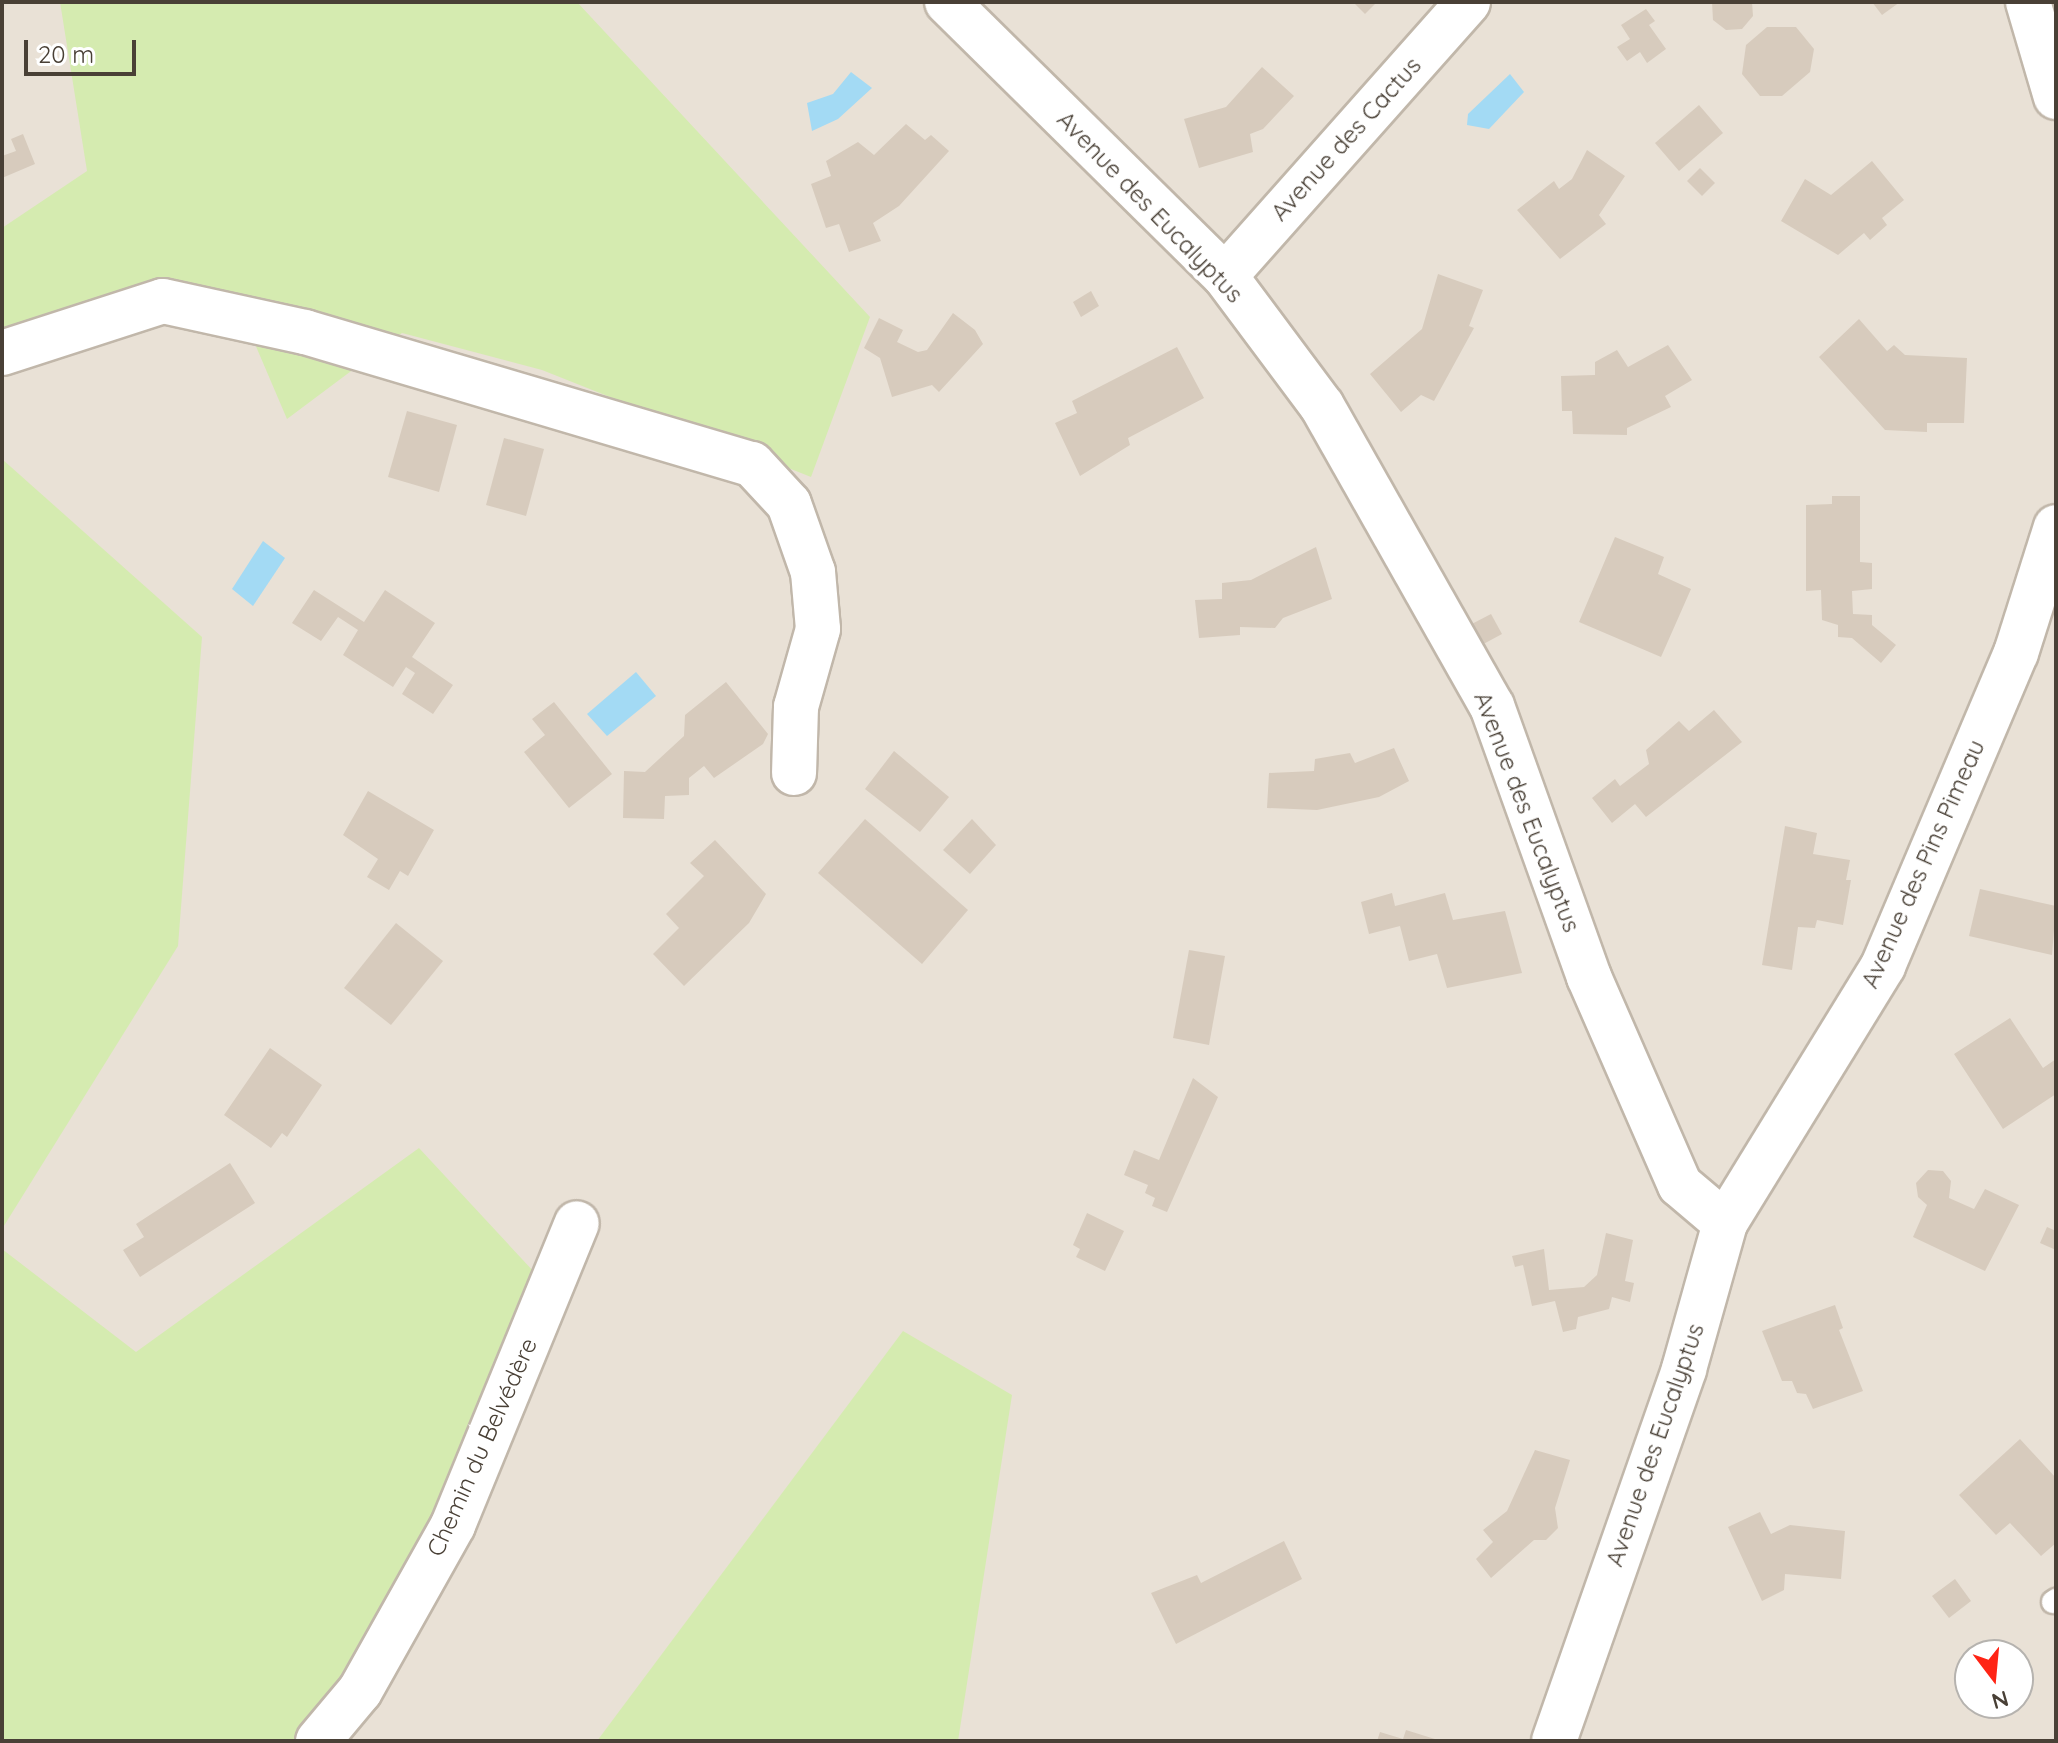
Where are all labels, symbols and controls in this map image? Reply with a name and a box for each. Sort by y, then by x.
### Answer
scale bar [28,24,140,74]
text: 20 m [38,39,94,69]
street label: Avenue des Cactus [1265,51,1427,227]
street label: Avenue des Eucalyptus [1051,105,1249,309]
street label: Avenue des Eucalyptus [1468,688,1586,936]
street label: Avenue des Pins Pimeau [1855,735,1991,993]
street label: Avenue des Eucalyptus [1600,1320,1710,1570]
street label: Chemin du Belvédère [421,1333,543,1561]
north arrow [1954,1639,2034,1719]
text: N [1988,1684,2012,1716]

